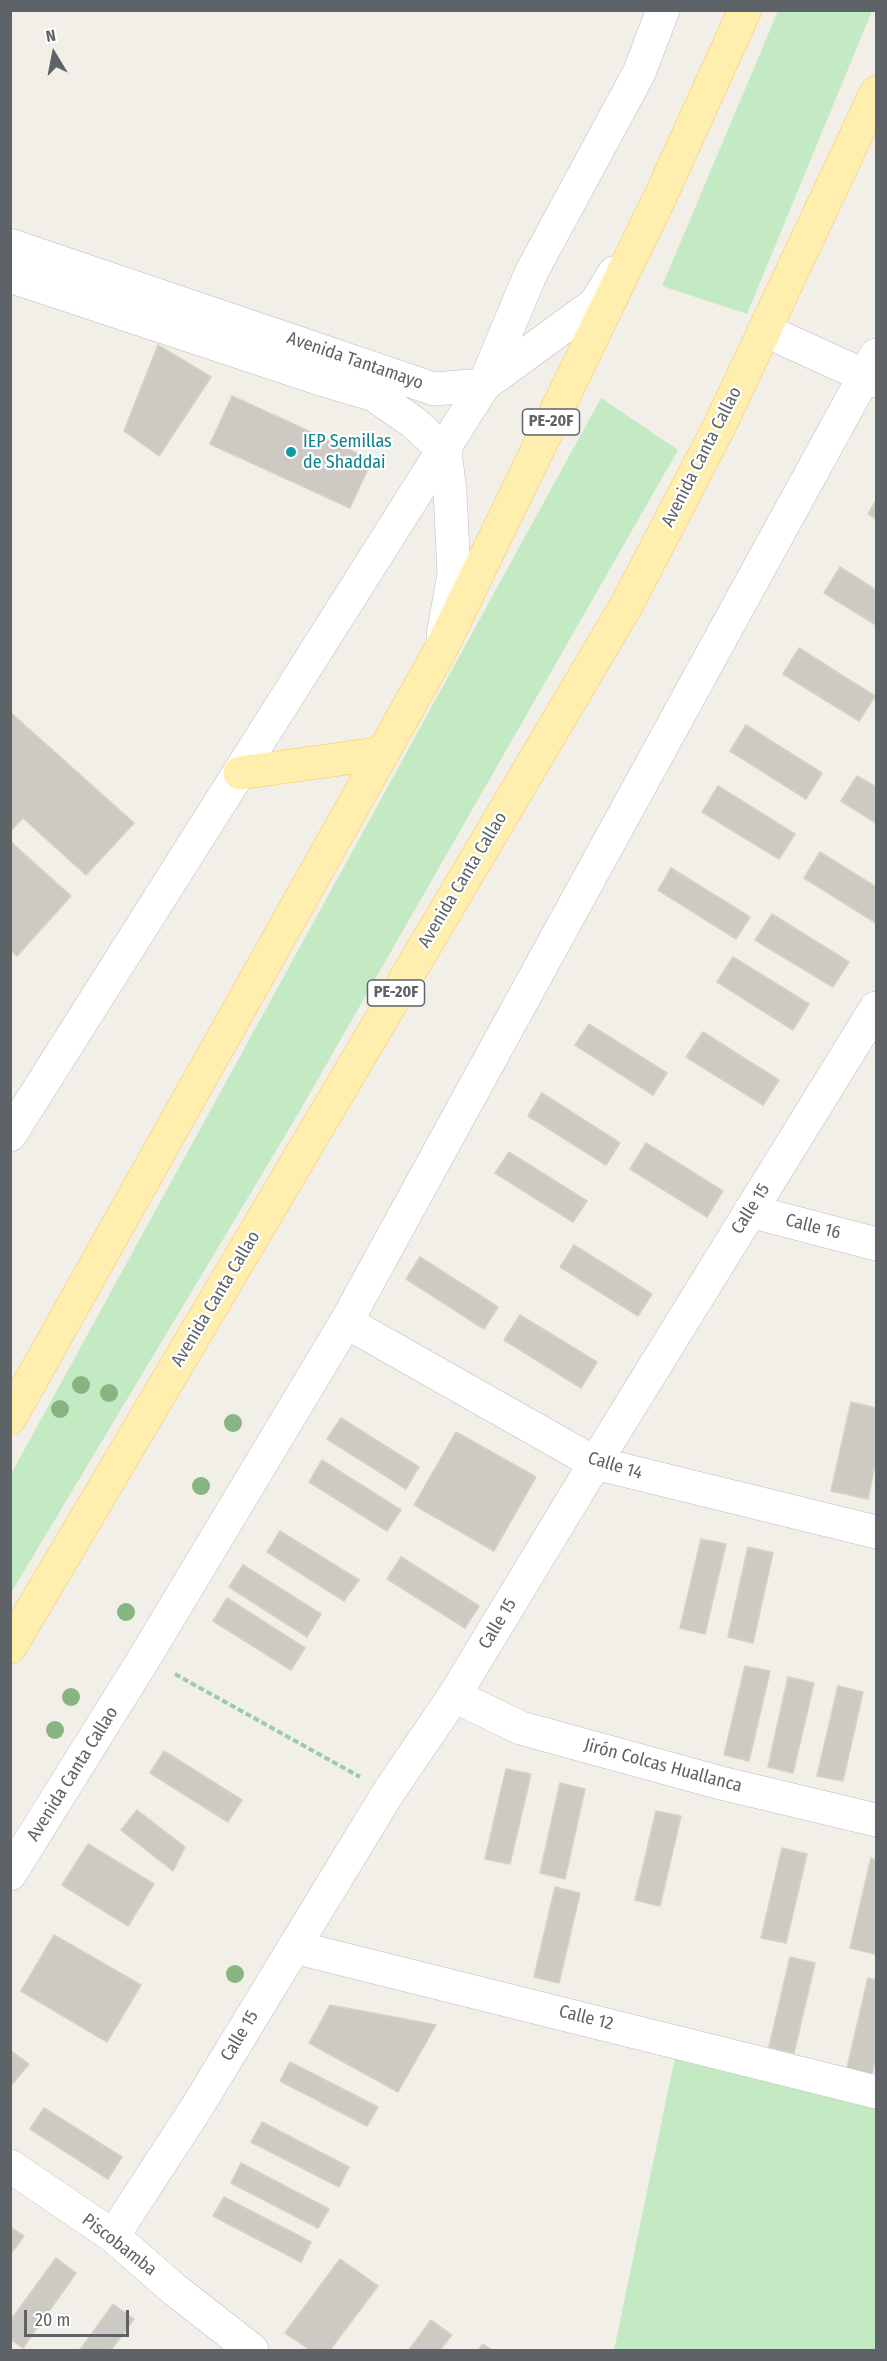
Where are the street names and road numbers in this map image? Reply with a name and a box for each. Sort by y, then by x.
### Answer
street label: Avenida Tantamayo [284,327,426,395]
street label: Avenida Canta Callao [657,383,747,531]
road number: PE-20F [522,409,580,435]
street label: Avenida Canta Callao [414,808,512,952]
road number: PE-20F [368,980,424,1006]
street label: Calle 15 [727,1180,775,1238]
street label: Calle 16 [783,1210,843,1244]
street label: Avenida Canta Callao [167,1227,265,1371]
street label: Calle 14 [585,1448,645,1484]
street label: Calle 15 [474,1595,522,1653]
street label: Avenida Canta Callao [23,1703,123,1845]
street label: Jirón Colcas Huallanca [582,1735,744,1797]
street label: Calle 12 [557,2001,615,2035]
street label: Calle 15 [216,2007,264,2065]
street label: Piscobamba [77,2209,161,2281]

